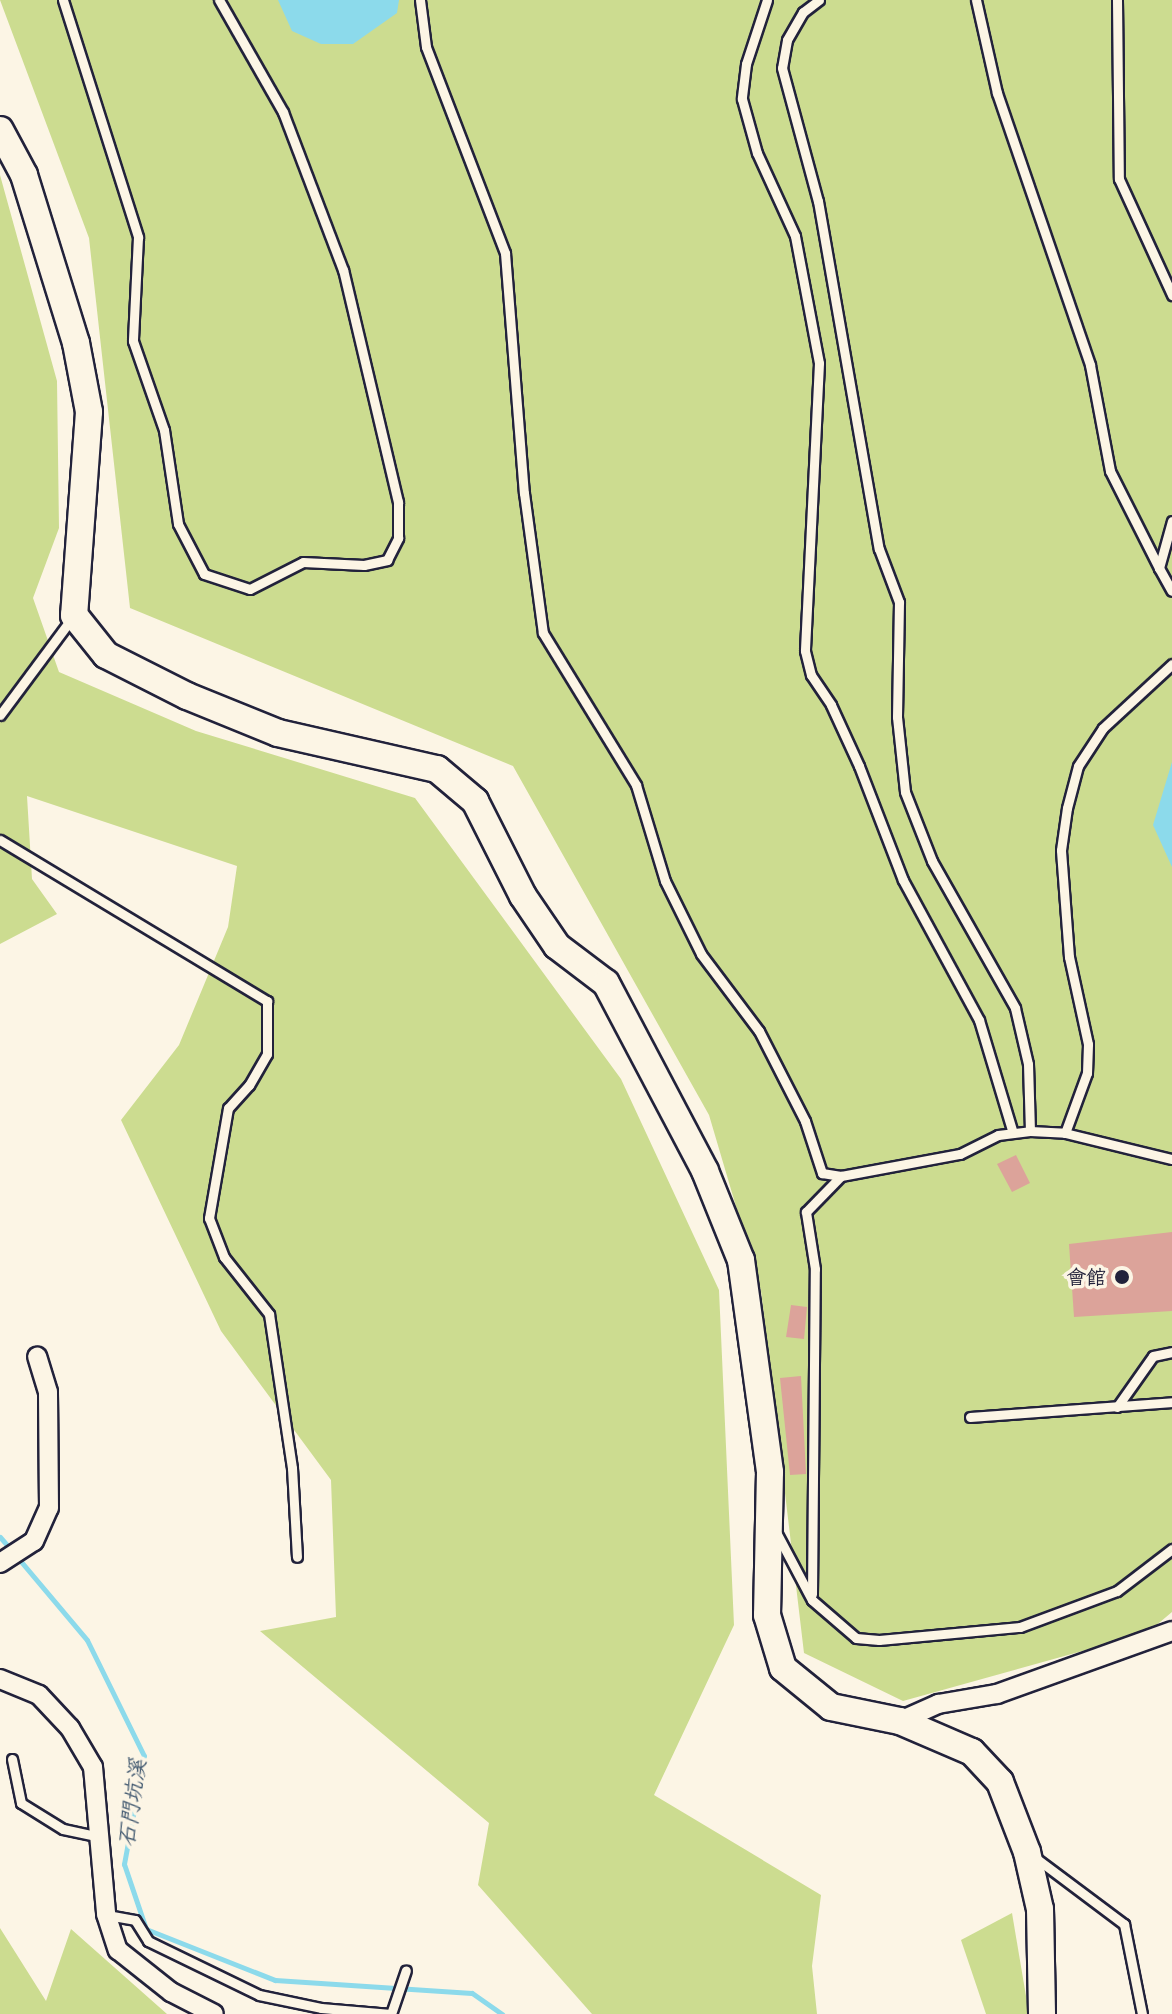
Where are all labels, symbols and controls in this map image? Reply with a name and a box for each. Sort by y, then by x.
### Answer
place label: 會館 [1066,1265,1106,1289]
marker: 會館 [1113,1268,1131,1286]
water label: 石門坑溪 [114,1758,152,1848]

